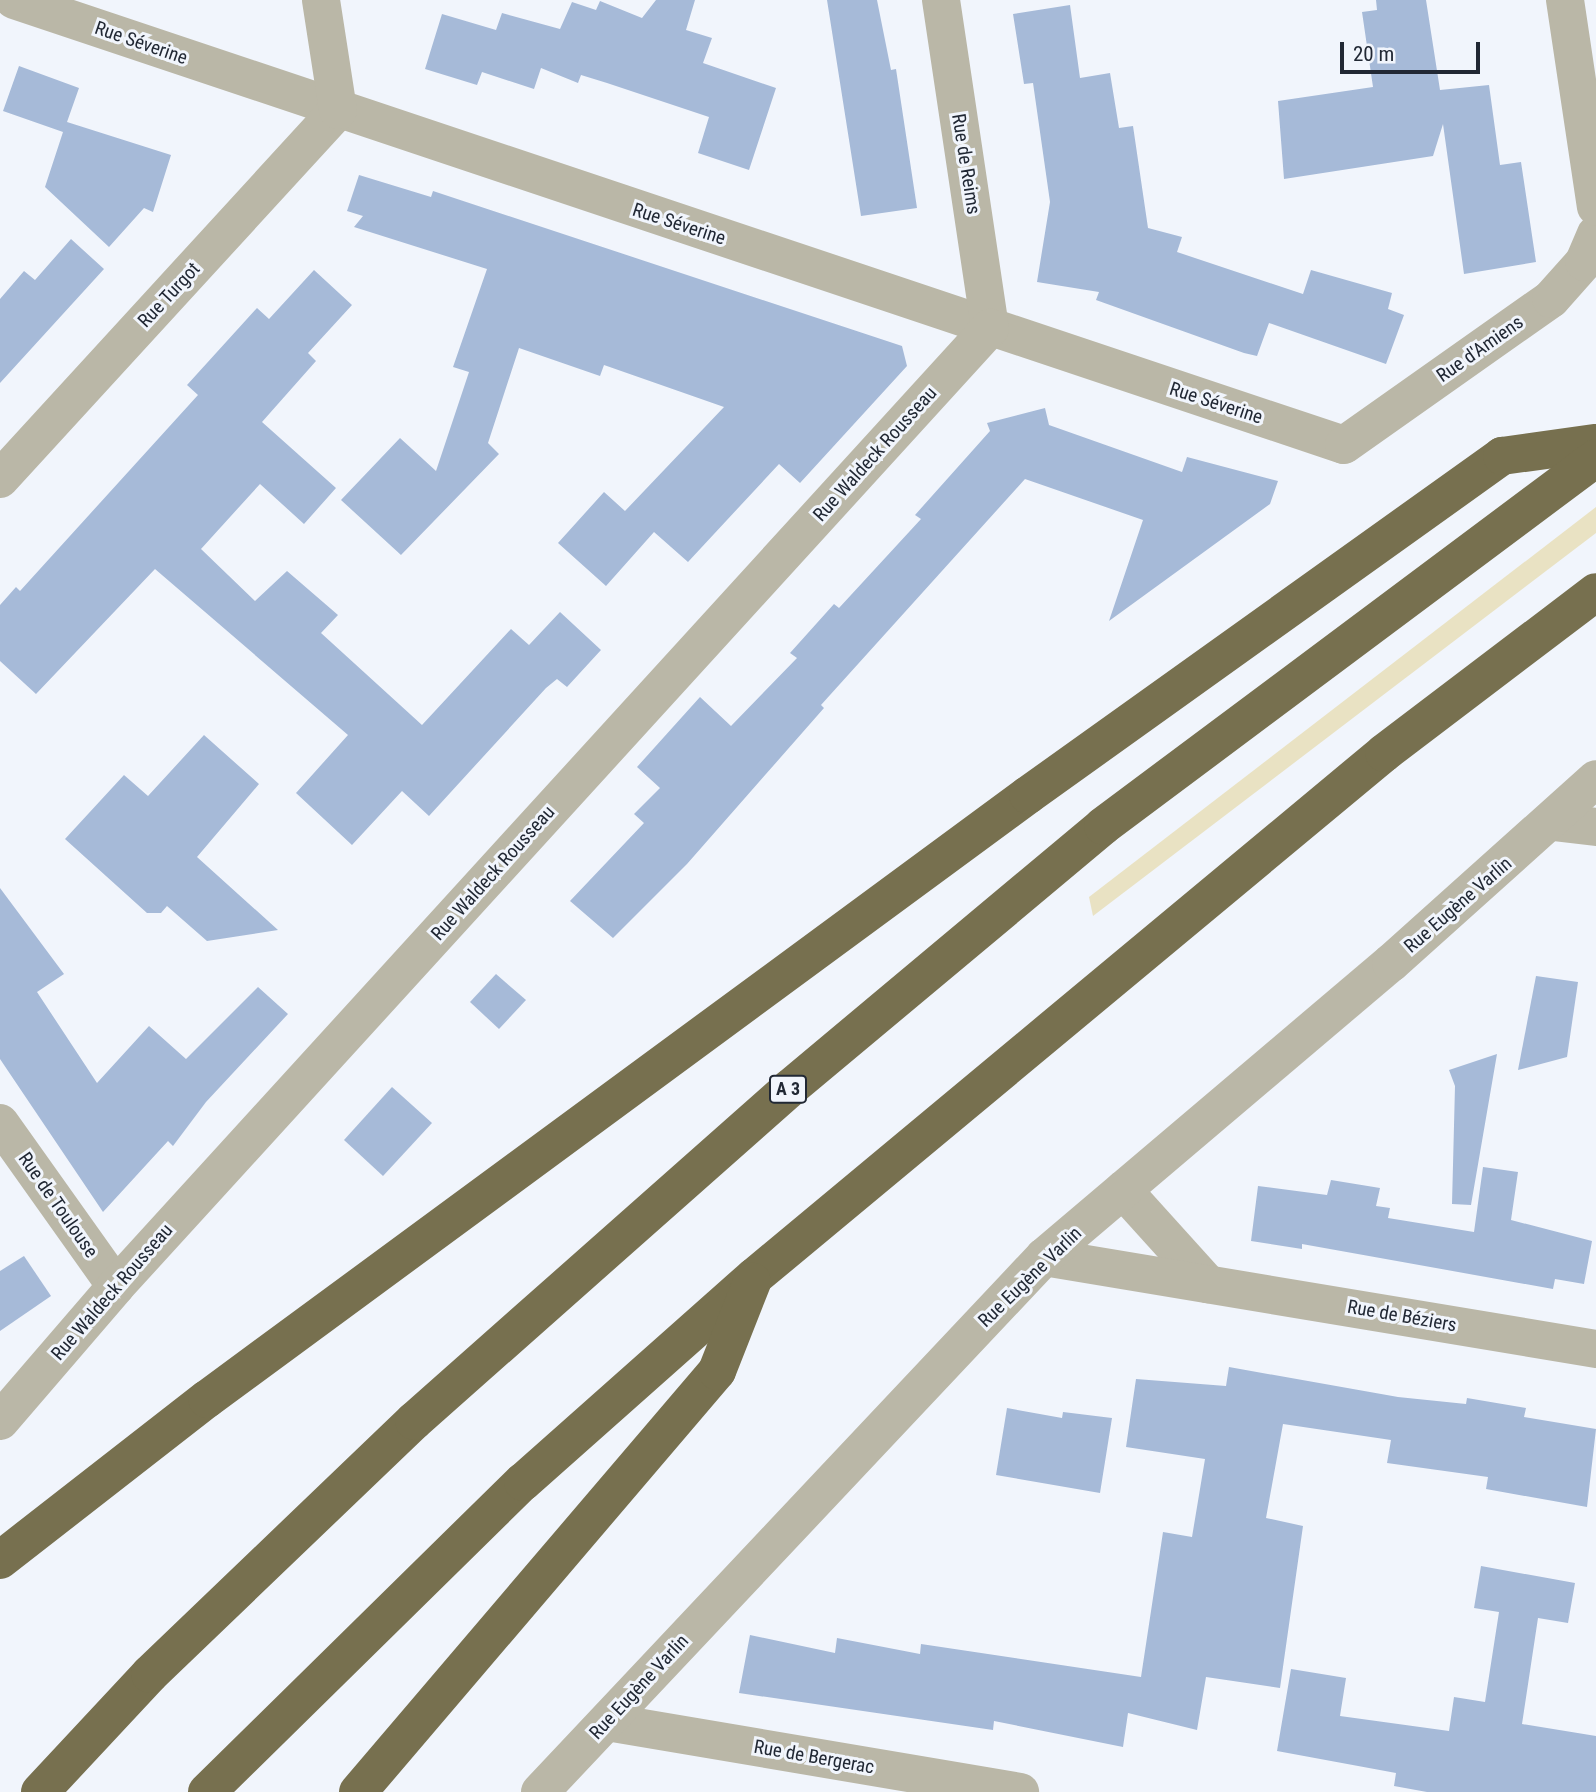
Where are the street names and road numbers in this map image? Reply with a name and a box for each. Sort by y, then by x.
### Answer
street label: Rue Séverine [92,17,190,69]
street label: Rue de Reims [947,112,985,216]
street label: Rue Séverine [630,198,728,250]
street label: Rue Turgot [133,258,205,332]
street label: Rue d'Amiens [1432,311,1528,387]
street label: Rue Séverine [1167,377,1265,429]
street label: Rue Waldeck Rousseau [808,382,942,526]
street label: Rue Waldeck Rousseau [426,801,560,945]
street label: Rue Eugène Varlin [1400,852,1516,958]
road number: A 3 [769,1074,807,1104]
street label: Rue de Toulouse [13,1148,103,1262]
street label: Rue Waldeck Rousseau [46,1219,178,1365]
street label: Rue Eugène Varlin [974,1222,1086,1332]
street label: Rue de Béziers [1346,1295,1458,1337]
street label: Rue Eugène Varlin [585,1630,693,1744]
street label: Rue de Bergerac [752,1735,876,1779]

